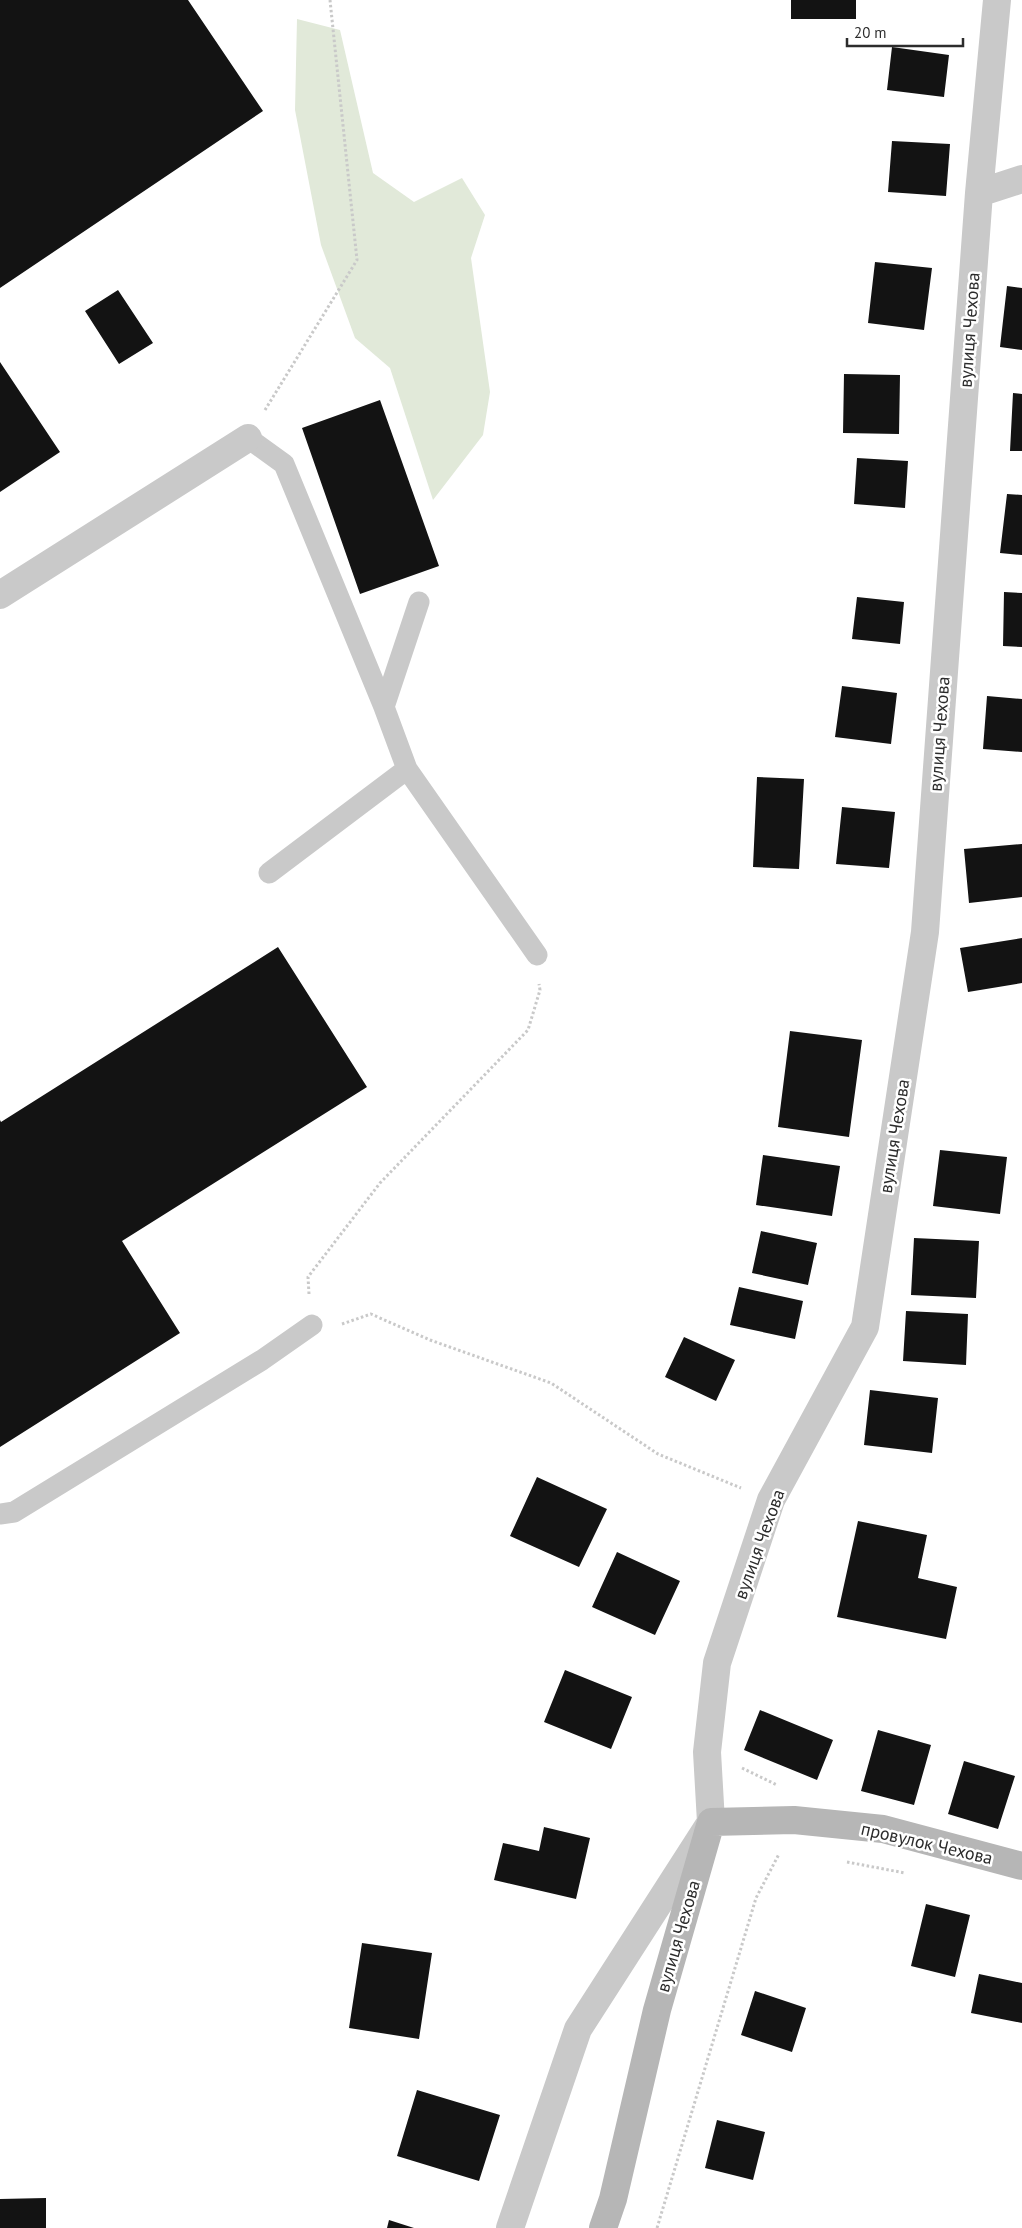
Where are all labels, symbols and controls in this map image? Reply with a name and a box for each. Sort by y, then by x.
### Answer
scale bar [847,15,963,47]
text: 20 m [854,23,887,42]
street label: вулиця Чехова [954,272,984,388]
street label: вулиця Чехова [924,676,954,792]
street label: вулиця Чехова [874,1077,914,1195]
street label: вулиця Чехова [728,1486,790,1602]
street label: провулок Чехова [859,1817,995,1869]
street label: вулиця Чехова [651,1877,705,1995]

